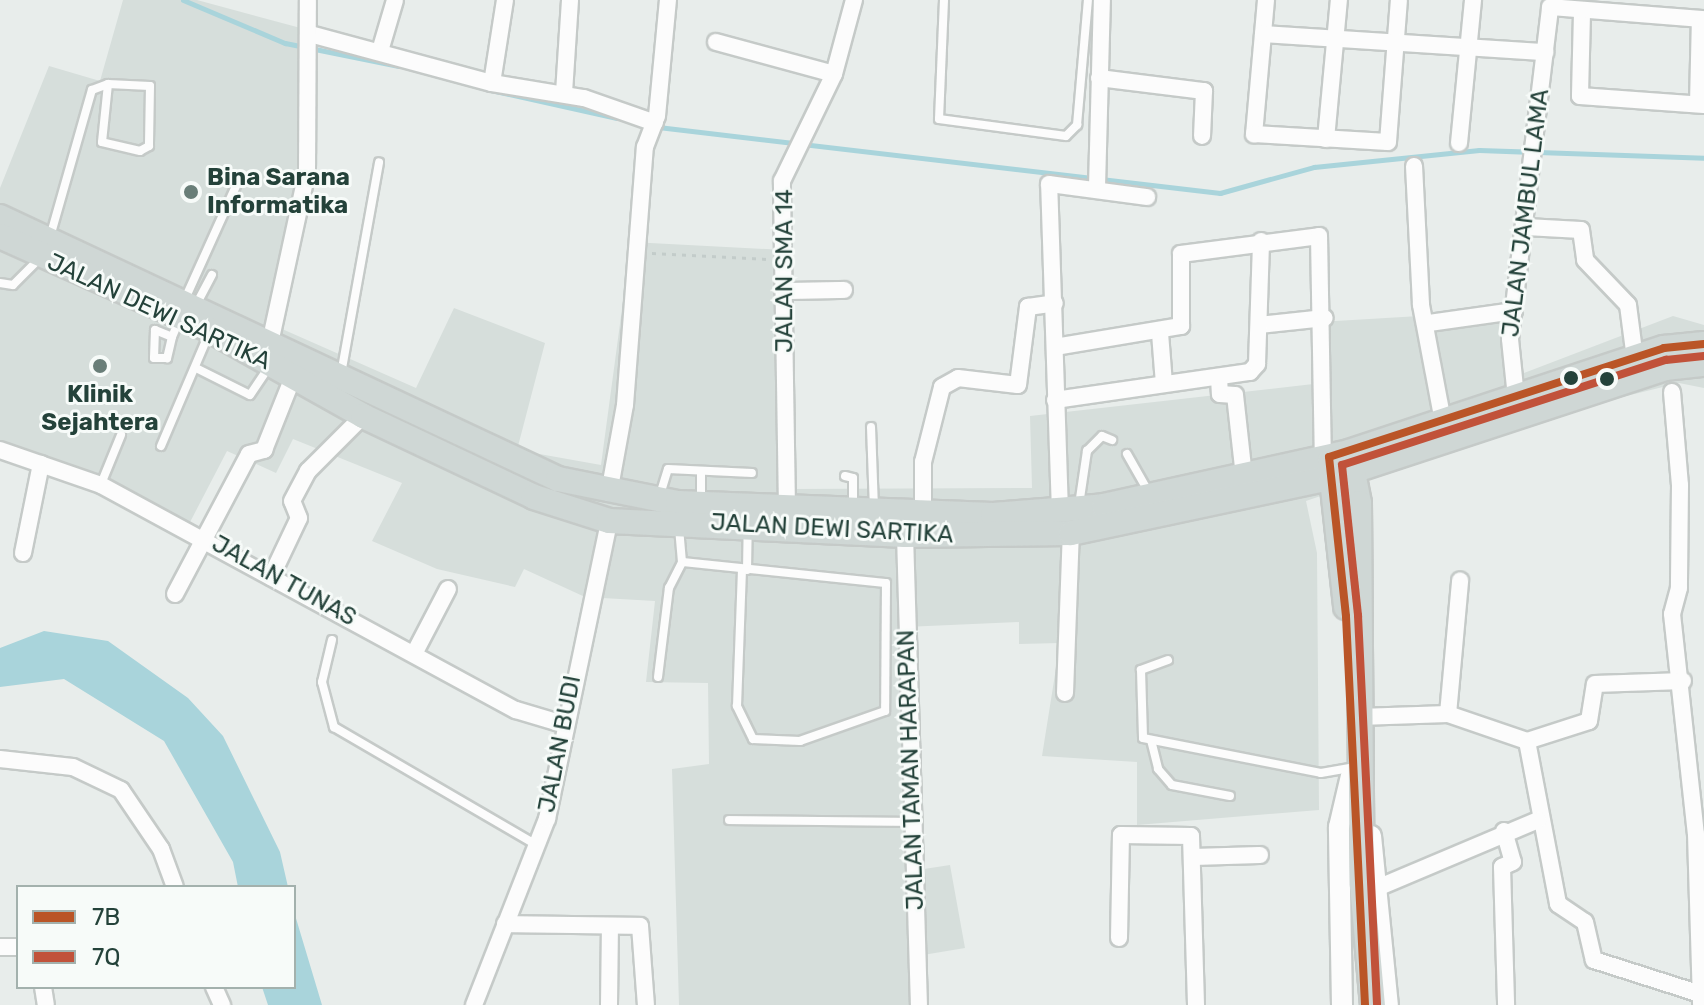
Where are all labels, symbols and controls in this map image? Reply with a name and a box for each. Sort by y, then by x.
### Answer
street label: JALAN JAMBUL LAMA [1496,87,1556,339]
place label: Bina Sarana Informatika [207,164,350,220]
marker: Bina Sarana Informatika [182,183,200,201]
street label: JALAN SMA 14 [771,189,799,353]
street label: JALAN DEWI SARTIKA [43,248,275,376]
marker: Klinik Sejahtera [89,355,111,377]
unlabelled marker [1563,370,1579,386]
unlabelled marker [1599,371,1615,387]
place label: Klinik Sejahtera [41,381,159,437]
street label: JALAN DEWI SARTIKA [710,508,954,550]
street label: JALAN TUNAS [206,529,362,633]
street label: JALAN TAMAN HARAPAN [892,629,930,911]
street label: JALAN BUDI [533,673,587,815]
legend [16,885,296,989]
text: 7B [92,903,120,931]
text: 7Q [92,943,121,971]

